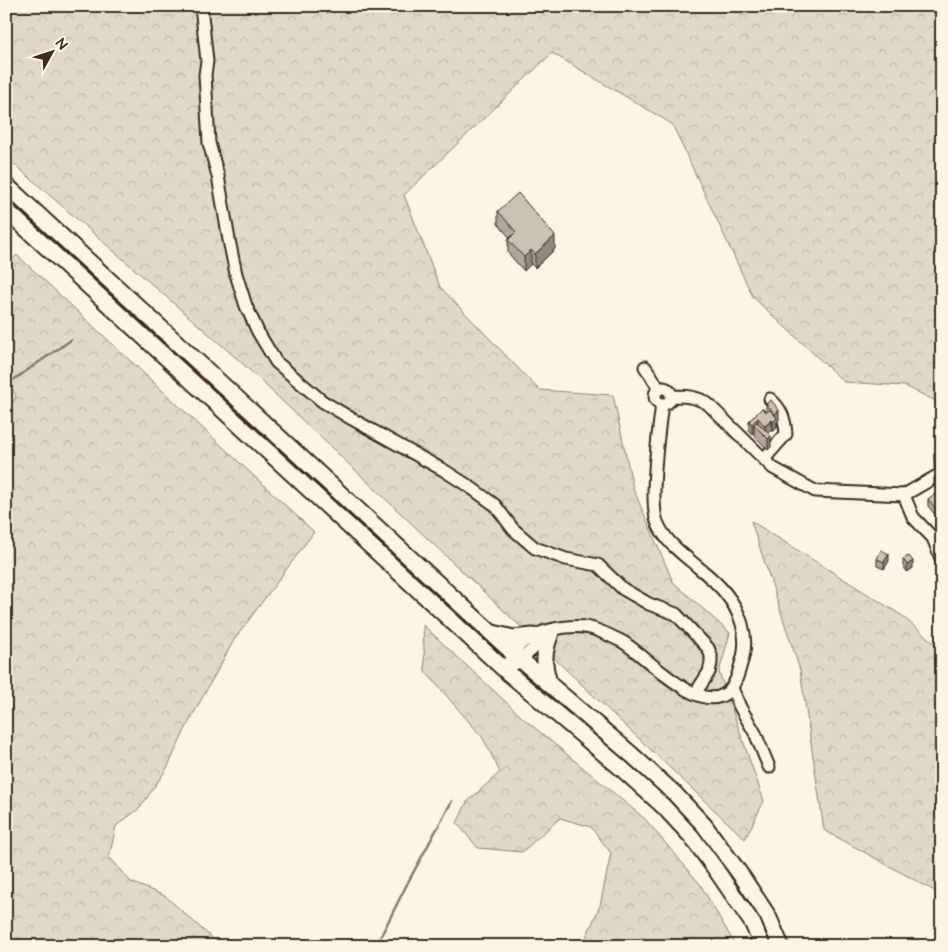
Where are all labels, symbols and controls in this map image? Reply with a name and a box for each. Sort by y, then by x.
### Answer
north arrow [28,28,78,78]
text: N [51,34,72,54]

